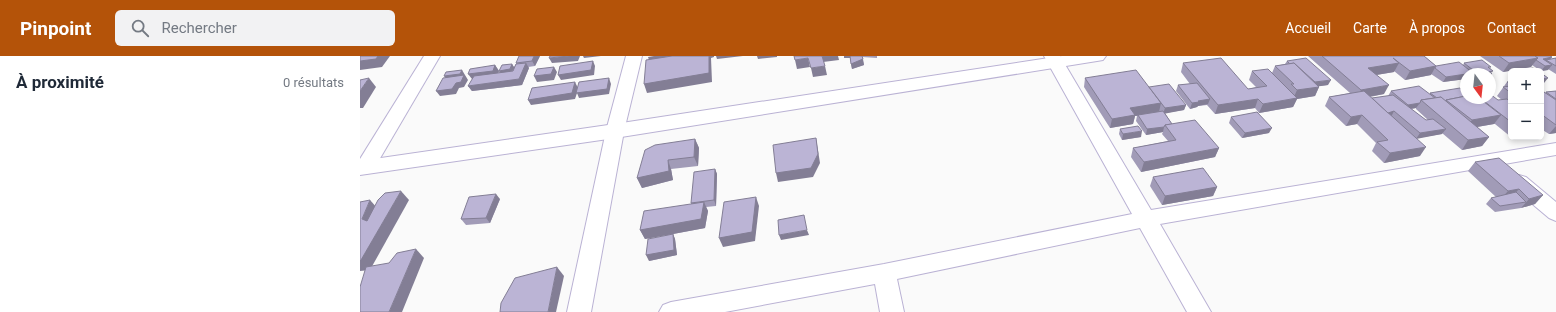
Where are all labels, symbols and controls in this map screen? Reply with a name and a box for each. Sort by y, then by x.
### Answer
search box [115,10,395,46]
text: Pinpoint [20,17,91,40]
icon: search [129,17,151,39]
text: Rechercher [161,19,237,37]
text: Accueil [1285,20,1331,36]
text: Carte [1353,20,1387,36]
text: À propos [1409,20,1465,36]
text: Contact [1487,20,1536,36]
north arrow [1460,68,1496,104]
map controls [1508,68,1544,140]
button: + [1508,68,1544,104]
text: À proximité [16,72,104,92]
text: 0 résultats [283,75,344,90]
button: − [1508,104,1544,140]

